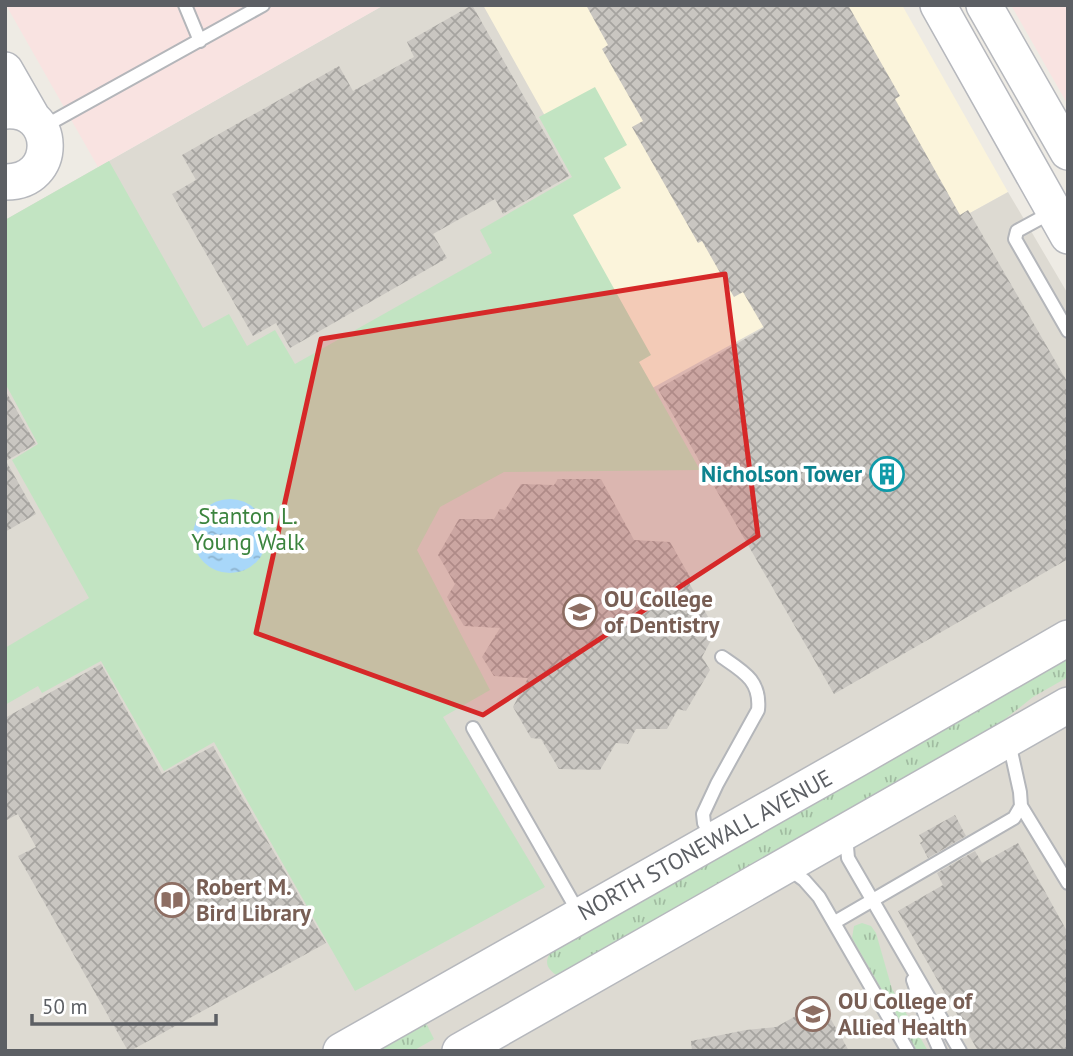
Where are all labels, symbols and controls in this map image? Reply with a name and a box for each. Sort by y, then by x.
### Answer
building icon: Nicholson Tower [868,455,906,493]
place label: Nicholson Tower [701,459,863,488]
park label: Stanton L. Young Walk [191,501,305,556]
place label: OU College of Dentistry [604,584,720,639]
school or university icon: OU College of Dentistry [561,593,599,631]
street label: NORTH STONEWALL AVENUE [573,763,837,927]
place label: Robert M. Bird Library [196,872,312,927]
library icon: Robert M. Bird Library [153,881,191,919]
scale bar [32,982,215,1026]
place label: OU College of Allied Health [838,986,974,1041]
text: 50 m [42,993,88,1020]
school or university icon: OU College of Allied Health [794,995,832,1033]

